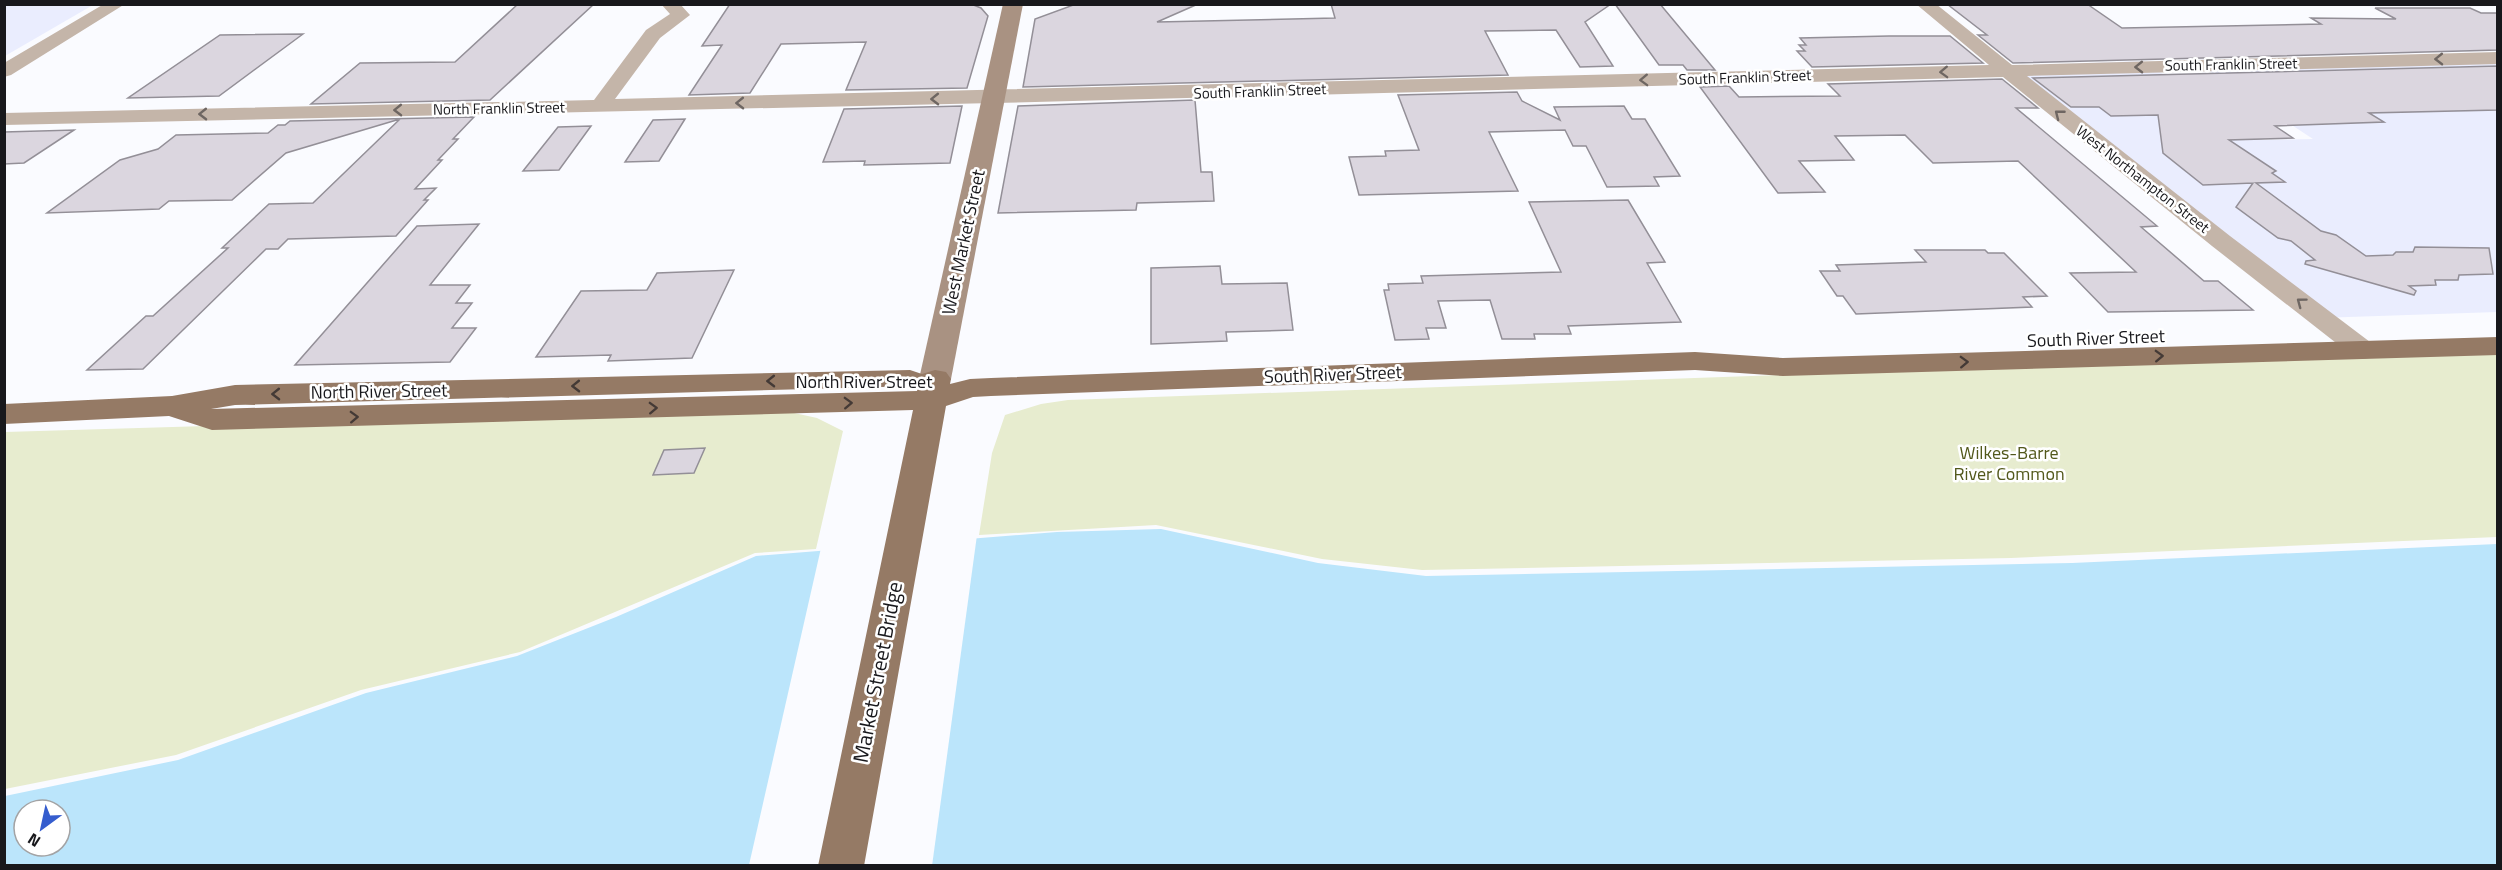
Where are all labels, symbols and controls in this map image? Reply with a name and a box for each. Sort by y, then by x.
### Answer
street label: South Franklin Street [2164,51,2298,77]
one-way arrow [2435,53,2444,66]
one-way arrow [2135,60,2144,73]
street label: South Franklin Street [1678,63,1813,91]
one-way arrow [1940,66,1949,78]
one-way arrow [1640,74,1649,86]
street label: South Franklin Street [1193,77,1328,105]
one-way arrow [931,92,940,105]
street label: North Franklin Street [433,95,566,121]
one-way arrow [736,96,745,109]
one-way arrow [394,104,403,116]
one-way arrow [199,108,208,121]
one-way arrow [2055,110,2066,121]
street label: West Northampton Street [2071,120,2215,239]
street label: West Market Street [934,166,992,317]
one-way arrow [2297,299,2308,310]
street label: South River Street [2027,322,2166,354]
one-way arrow [2154,350,2163,363]
one-way arrow [1959,356,1968,368]
street label: South River Street [1264,358,1403,390]
street label: North River Street [796,368,933,395]
one-way arrow [767,375,776,387]
street label: North River Street [310,376,448,406]
one-way arrow [572,380,581,392]
one-way arrow [272,388,281,400]
one-way arrow [844,397,853,409]
one-way arrow [649,402,658,415]
one-way arrow [349,410,358,423]
park label: Wilkes-Barre River Common [1953,439,2065,487]
street label: Market Street Bridge [844,579,910,765]
north arrow [12,798,72,858]
text: N [23,827,45,854]

